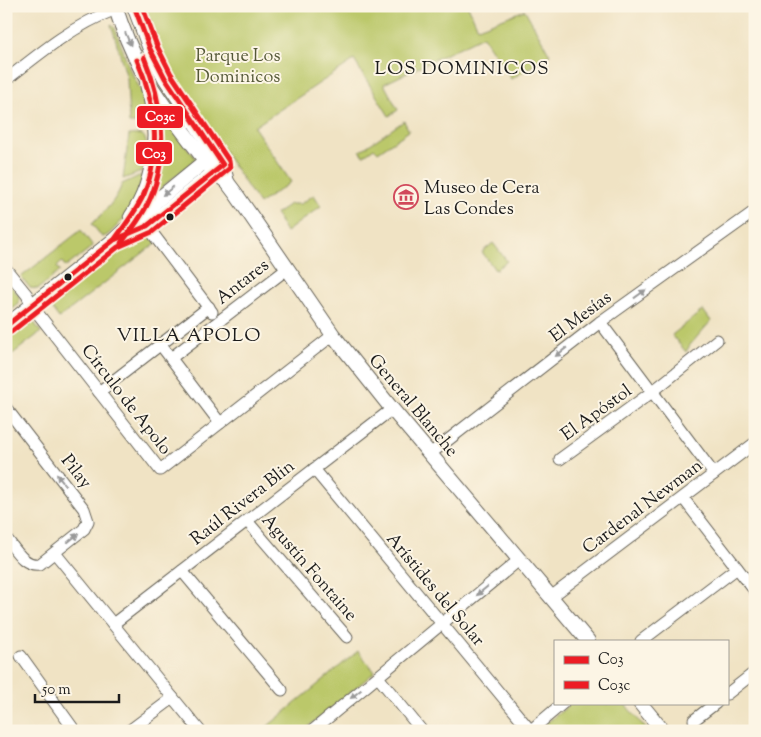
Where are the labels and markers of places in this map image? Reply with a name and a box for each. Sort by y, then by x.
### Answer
place label: Museo de Cera Las Condes [424,176,539,223]
museum icon: Museo de Cera Las Condes [393,184,419,210]
unlabelled marker [165,212,175,222]
unlabelled marker [63,272,73,282]

